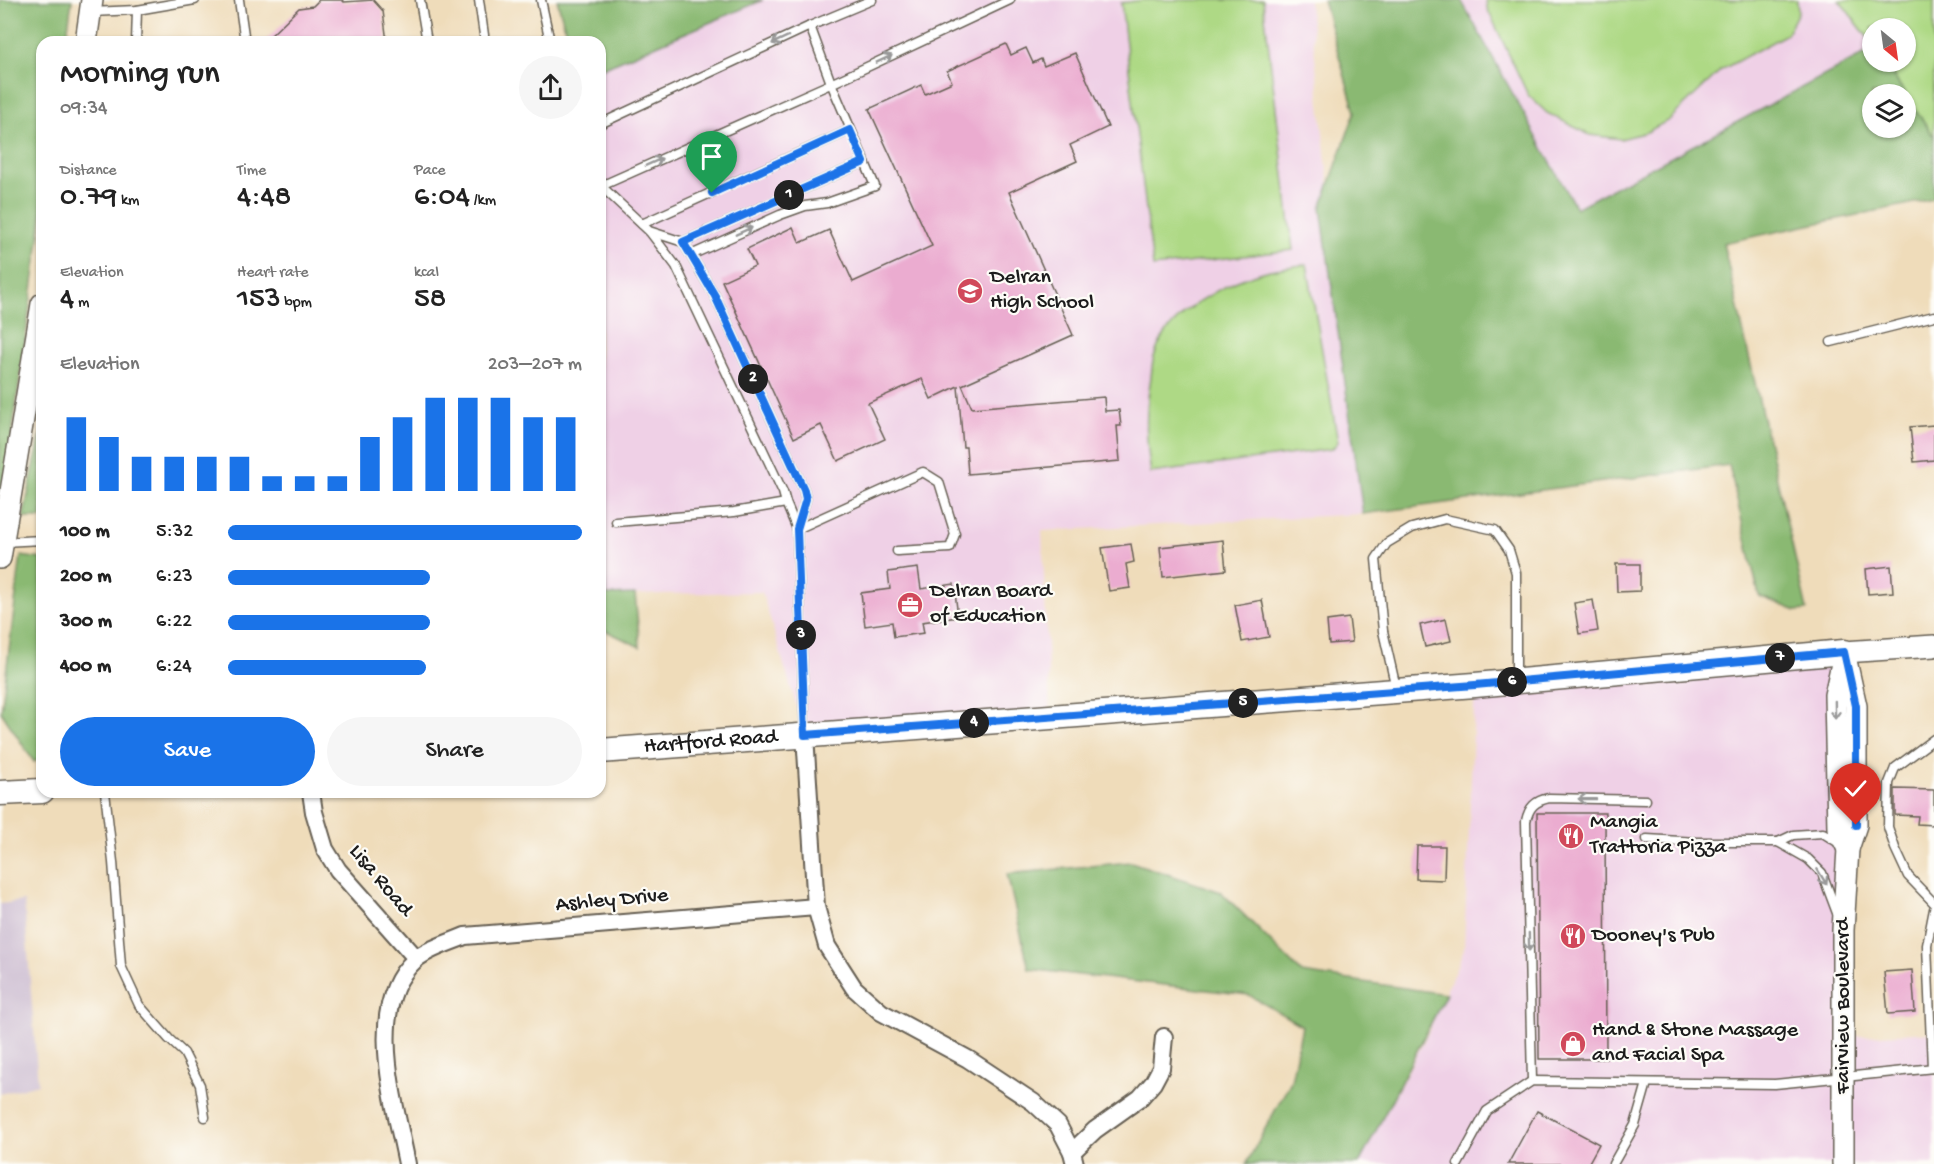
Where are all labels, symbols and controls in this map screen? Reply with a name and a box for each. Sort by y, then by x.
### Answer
north arrow [1862,18,1916,72]
map controls [1862,18,1916,138]
one-way arrow [772,35,790,46]
one-way arrow [875,52,893,64]
text: Morning run [60,56,220,94]
button: share [519,56,582,119]
button: layers [1862,84,1916,138]
text: 09:34 [60,98,108,121]
pin [686,131,737,193]
icon: arrive [695,140,728,173]
one-way arrow [645,156,663,168]
text: Distance [60,162,117,181]
text: Time [237,162,266,181]
text: Pace [414,162,445,181]
pin: 1 [774,180,804,210]
text: 0.79 [60,181,117,216]
text: 4:48 [237,181,291,216]
text: 6:04 [414,181,470,216]
text: 1 [786,185,792,204]
text: km [117,192,139,211]
text: /km [470,192,496,211]
one-way arrow [735,225,753,236]
text: Elevation [60,264,124,283]
text: Heart rate [237,264,309,283]
text: kcal [414,264,439,283]
place label: Delran High School [988,265,1094,316]
school or university icon: Delran High School [955,276,985,306]
text: 4 [60,283,74,318]
text: 153 [237,283,280,318]
text: 58 [414,283,446,318]
text: m [74,294,89,313]
text: bpm [280,294,312,313]
text: Elevation [60,354,140,377]
text: 203–207 m [488,354,582,377]
pin: 2 [738,364,768,394]
text: 2 [749,369,757,388]
text: 100 m [60,521,110,544]
text: 5:32 [156,521,193,544]
text: 200 m [60,566,111,589]
text: 6:23 [156,566,193,589]
place label: Delran Board of Education [928,579,1054,630]
office icon: Delran Board of Education [895,590,925,620]
text: 300 m [60,611,112,634]
text: 6:22 [156,611,192,634]
pin: 3 [786,620,816,650]
text: 3 [797,625,805,644]
pin: 7 [1765,643,1795,673]
text: 7 [1776,648,1784,667]
text: 400 m [60,656,111,679]
text: 6:24 [156,656,192,679]
pin: 6 [1497,667,1527,697]
text: 6 [1508,672,1516,691]
pin: 5 [1228,688,1258,718]
text: 5 [1239,693,1247,712]
one-way arrow [1829,699,1841,719]
pin: 4 [959,708,989,738]
text: 4 [970,713,978,732]
button: Save [60,717,315,786]
button: Share [327,717,582,786]
street label: Hartford Road [643,725,780,761]
pin [1830,763,1881,825]
icon: check [1839,772,1872,805]
one-way arrow [1578,793,1598,805]
place label: Mangia Trattoria Pizza [1588,810,1727,861]
restaurant icon: Mangia Trattoria Pizza [1556,821,1586,851]
street label: Lisa Road [342,840,419,924]
one-way arrow [1816,868,1828,885]
street label: Ashley Drive [555,883,670,919]
street label: Fairview Boulevard [1831,916,1857,1095]
restaurant icon: Dooney's Pub [1558,921,1588,951]
place label: Dooney's Pub [1590,923,1715,949]
one-way arrow [1523,931,1535,951]
place label: Hand & Stone Massage and Facial Spa [1592,1018,1799,1069]
shop icon: Hand & Stone Massage and Facial Spa [1558,1029,1588,1059]

